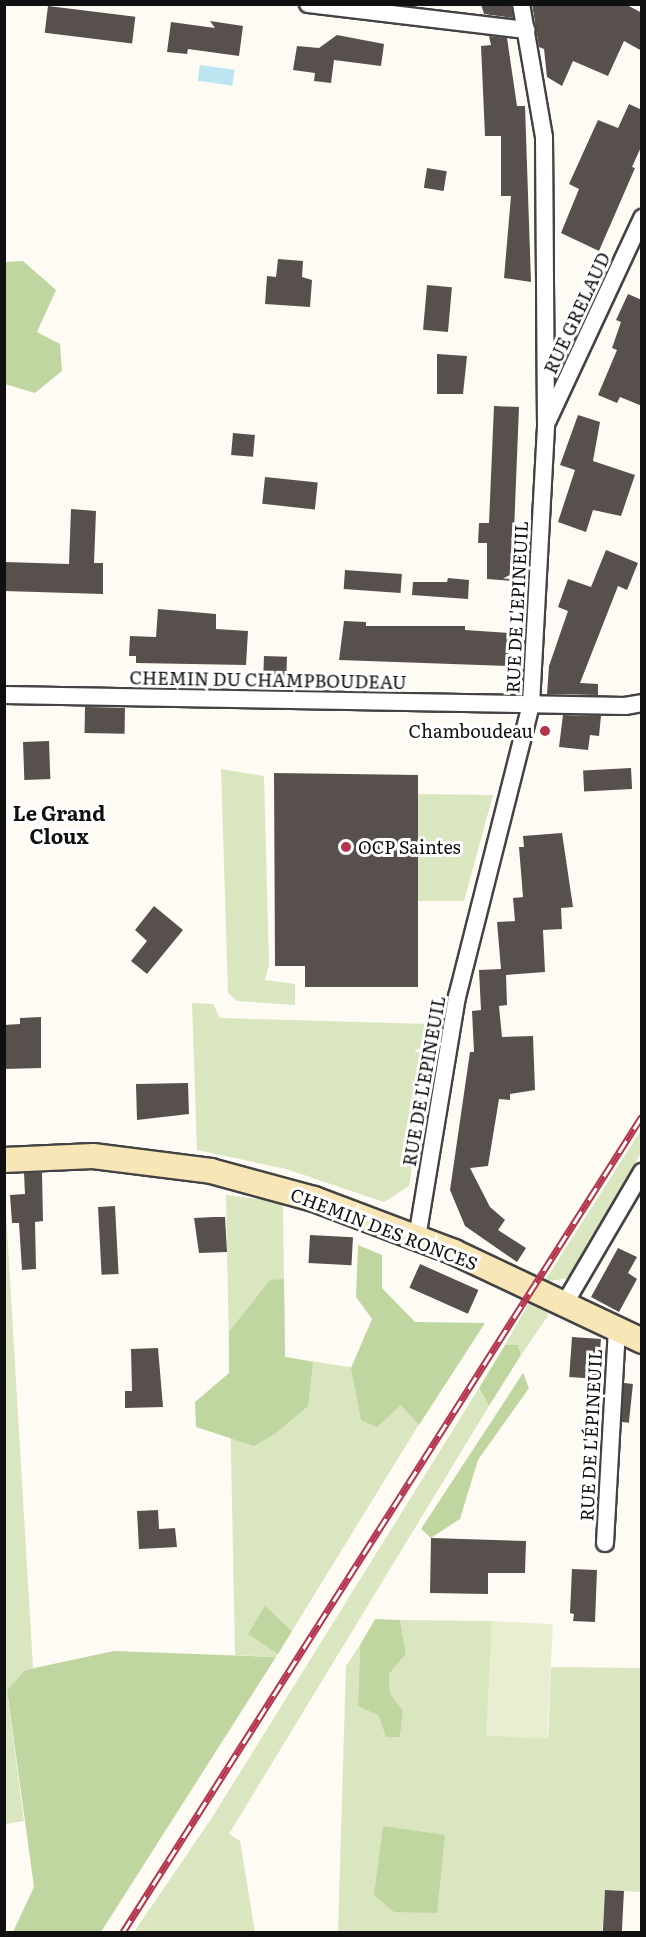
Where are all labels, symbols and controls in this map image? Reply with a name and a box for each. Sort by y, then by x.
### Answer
street label: RUE GRELAUD [539,249,615,377]
street label: RUE DE L'EPINEUIL [502,520,532,694]
street label: CHEMIN DU CHAMPBOUDEAU [129,667,407,693]
place label: Chamboudeau [409,720,533,742]
marker: Chamboudeau [538,724,552,738]
district label: Le Grand Cloux [13,801,105,848]
place label: OCP Saintes [358,836,461,858]
marker: OCP Saintes [339,840,353,854]
street label: RUE DE L'EPINEUIL [398,994,450,1168]
street label: CHEMIN DES RONCES [287,1183,481,1275]
street label: RUE DE L'ÉPINEUIL [576,1348,606,1522]

